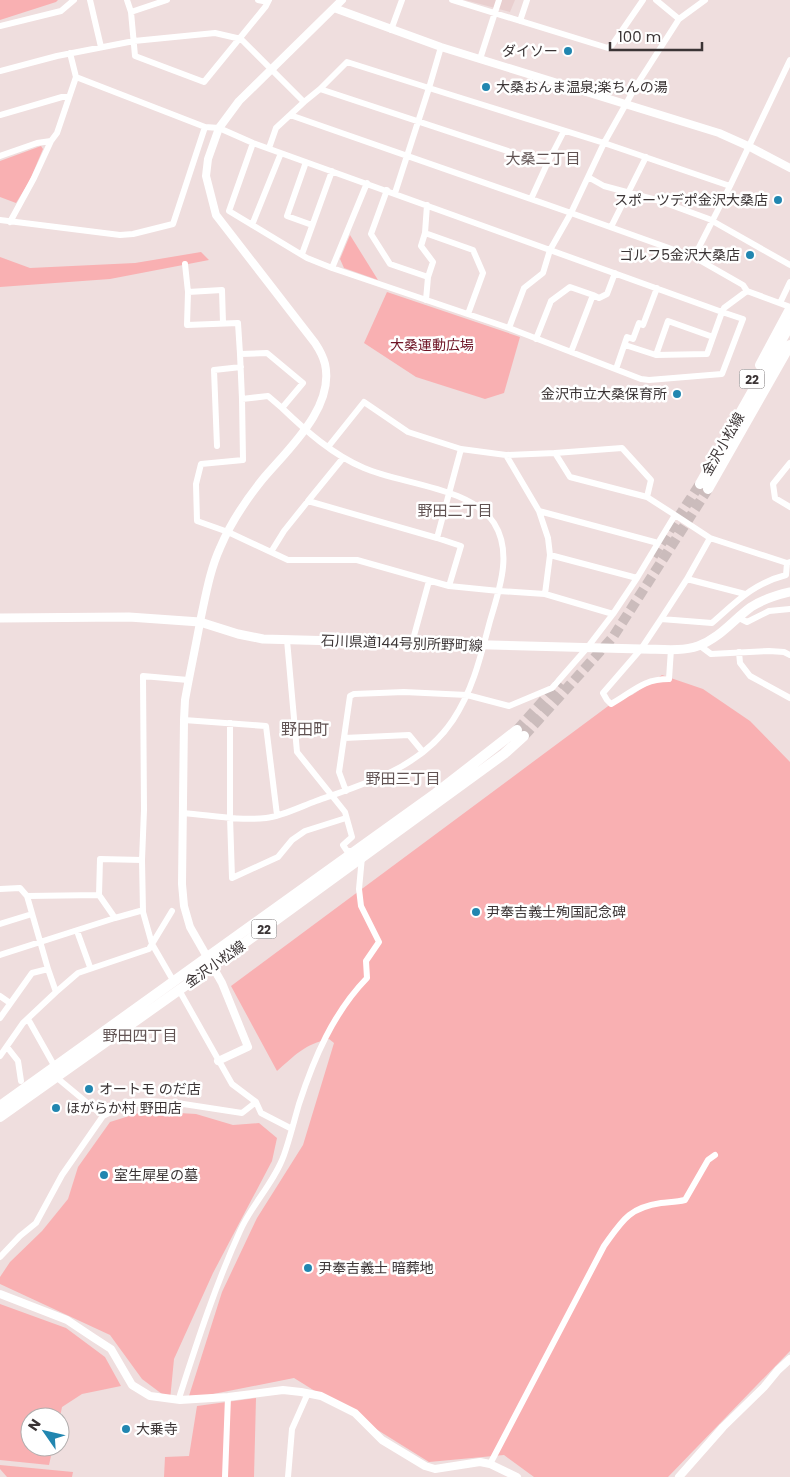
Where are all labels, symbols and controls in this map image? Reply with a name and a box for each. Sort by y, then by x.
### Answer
scale bar [610,20,702,52]
text: 100 m [618,26,661,47]
place label: ダイソー [502,41,558,61]
marker: ダイソー [562,45,574,57]
place label: 大桑おんま温泉;楽ちんの湯 [496,77,668,97]
marker: 大桑おんま温泉;楽ちんの湯 [480,81,492,93]
district label: 大桑二丁目 [505,148,581,169]
place label: スポーツデポ金沢大桑店 [614,190,768,210]
marker: スポーツデポ金沢大桑店 [772,194,784,206]
place label: ゴルフ5金沢大桑店 [619,245,740,265]
marker: ゴルフ5金沢大桑店 [744,249,756,261]
park label: 大桑運動広場 [390,335,474,355]
road number: 22 [740,369,764,388]
place label: 金沢市立大桑保育所 [541,384,667,404]
marker: 金沢市立大桑保育所 [671,388,683,400]
street label: 金沢小松線 [697,409,749,479]
district label: 野田二丁目 [417,500,493,521]
street label: 石川県道144号別所野町線 [321,630,483,656]
district label: 野田町 [281,718,329,741]
district label: 野田三丁目 [365,768,441,789]
place label: 尹奉吉義士殉国記念碑 [486,902,626,922]
marker: 尹奉吉義士殉国記念碑 [470,906,482,918]
road number: 22 [252,920,276,939]
street label: 金沢小松線 [181,936,249,992]
district label: 野田四丁目 [102,1025,178,1046]
place label: オートモ のだ店 [99,1079,201,1099]
marker: オートモ のだ店 [83,1083,95,1095]
place label: ほがらか村 野田店 [66,1098,182,1118]
marker: ほがらか村 野田店 [50,1102,62,1114]
place label: 室生犀星の墓 [114,1165,198,1185]
marker: 室生犀星の墓 [98,1169,110,1181]
place label: 尹奉吉義士 暗葬地 [318,1258,434,1278]
marker: 尹奉吉義士 暗葬地 [302,1262,314,1274]
north arrow [20,1407,70,1457]
text: N [23,1415,45,1435]
place label: 大乗寺 [136,1419,178,1439]
marker: 大乗寺 [120,1423,132,1435]

